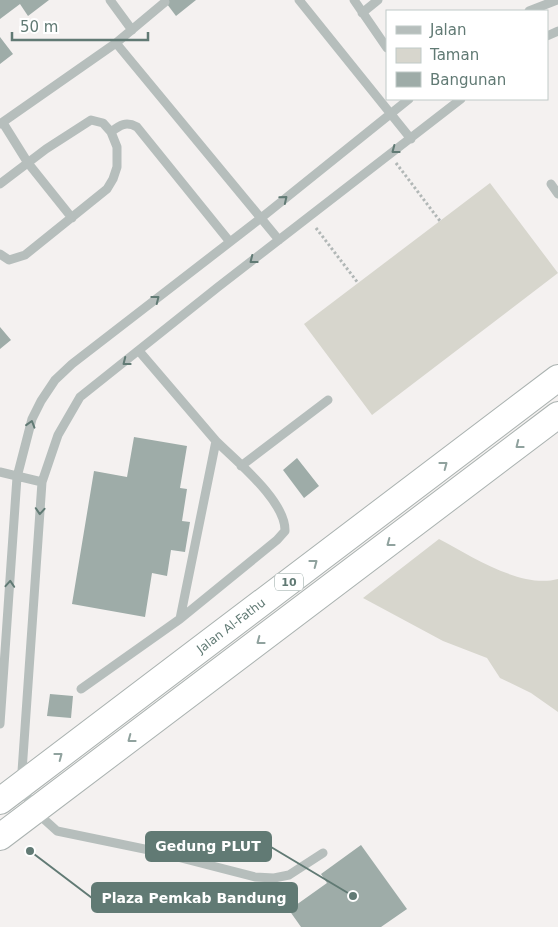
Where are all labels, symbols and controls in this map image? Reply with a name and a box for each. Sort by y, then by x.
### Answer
scale bar [12,10,149,42]
legend [386,10,548,100]
text: 50 m [20,18,58,36]
text: Jalan [429,21,466,39]
text: Taman [429,46,479,64]
text: Bangunan [430,71,506,89]
one-way arrow [392,145,401,153]
one-way arrow [278,197,287,205]
one-way arrow [249,254,258,263]
one-way arrow [150,296,159,304]
one-way arrow [122,356,131,365]
one-way arrow [26,421,36,429]
one-way arrow [515,439,525,448]
one-way arrow [438,462,447,470]
one-way arrow [34,507,45,515]
one-way arrow [387,538,396,546]
one-way arrow [308,560,317,568]
road number: 10 [275,574,303,590]
one-way arrow [4,580,15,588]
street label: Jalan Al-Fathu [193,595,268,657]
one-way arrow [256,635,266,644]
one-way arrow [127,733,137,742]
one-way arrow [53,754,62,762]
callout: Gedung PLUT [146,832,271,861]
text: Gedung PLUT [155,838,261,854]
callout: Plaza Pemkab Bandung [92,883,297,912]
text: Plaza Pemkab Bandung [101,890,287,906]

